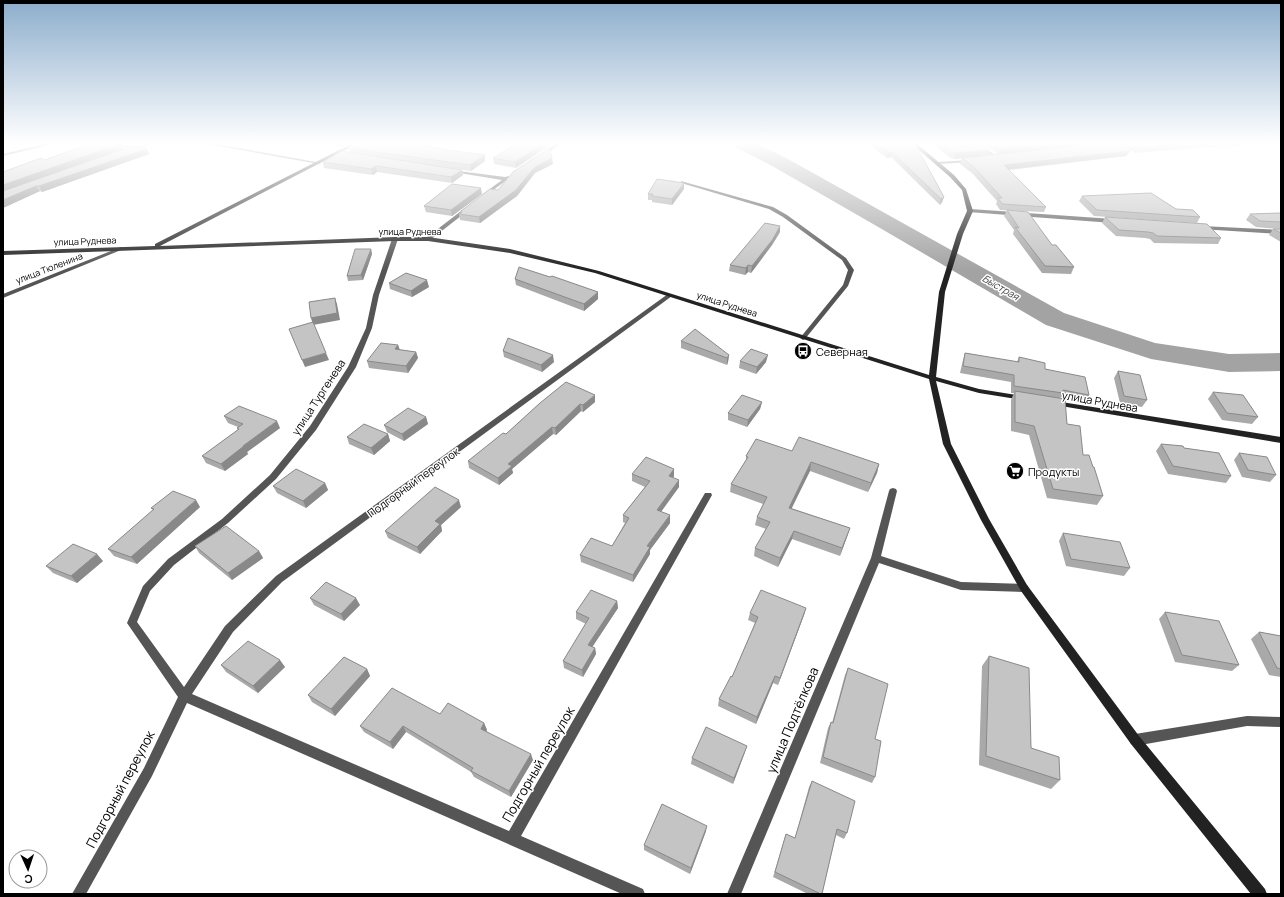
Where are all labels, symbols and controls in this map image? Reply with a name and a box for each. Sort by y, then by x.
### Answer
street label: улица Руднева [378,225,442,238]
street label: улица Руднева [53,233,117,249]
street label: улица Тюленина [14,249,84,287]
water label: Быстрая [980,271,1023,304]
street label: улица Руднева [695,288,759,320]
bus stop icon: Северная [793,341,813,361]
place label: Северная [816,344,868,359]
street label: улица Тургенева [288,356,348,438]
street label: улица Руднева [1061,387,1139,415]
street label: Подгорный переулок [364,443,463,521]
supermarket icon: Продукты [1005,461,1025,481]
place label: Продукты [1028,464,1079,479]
street label: улица Подтёлкова [762,664,822,776]
street label: Подгорный переулок [498,703,579,825]
street label: Подгорный переулок [81,727,159,851]
north arrow [8,849,48,889]
text: С [24,872,33,887]

